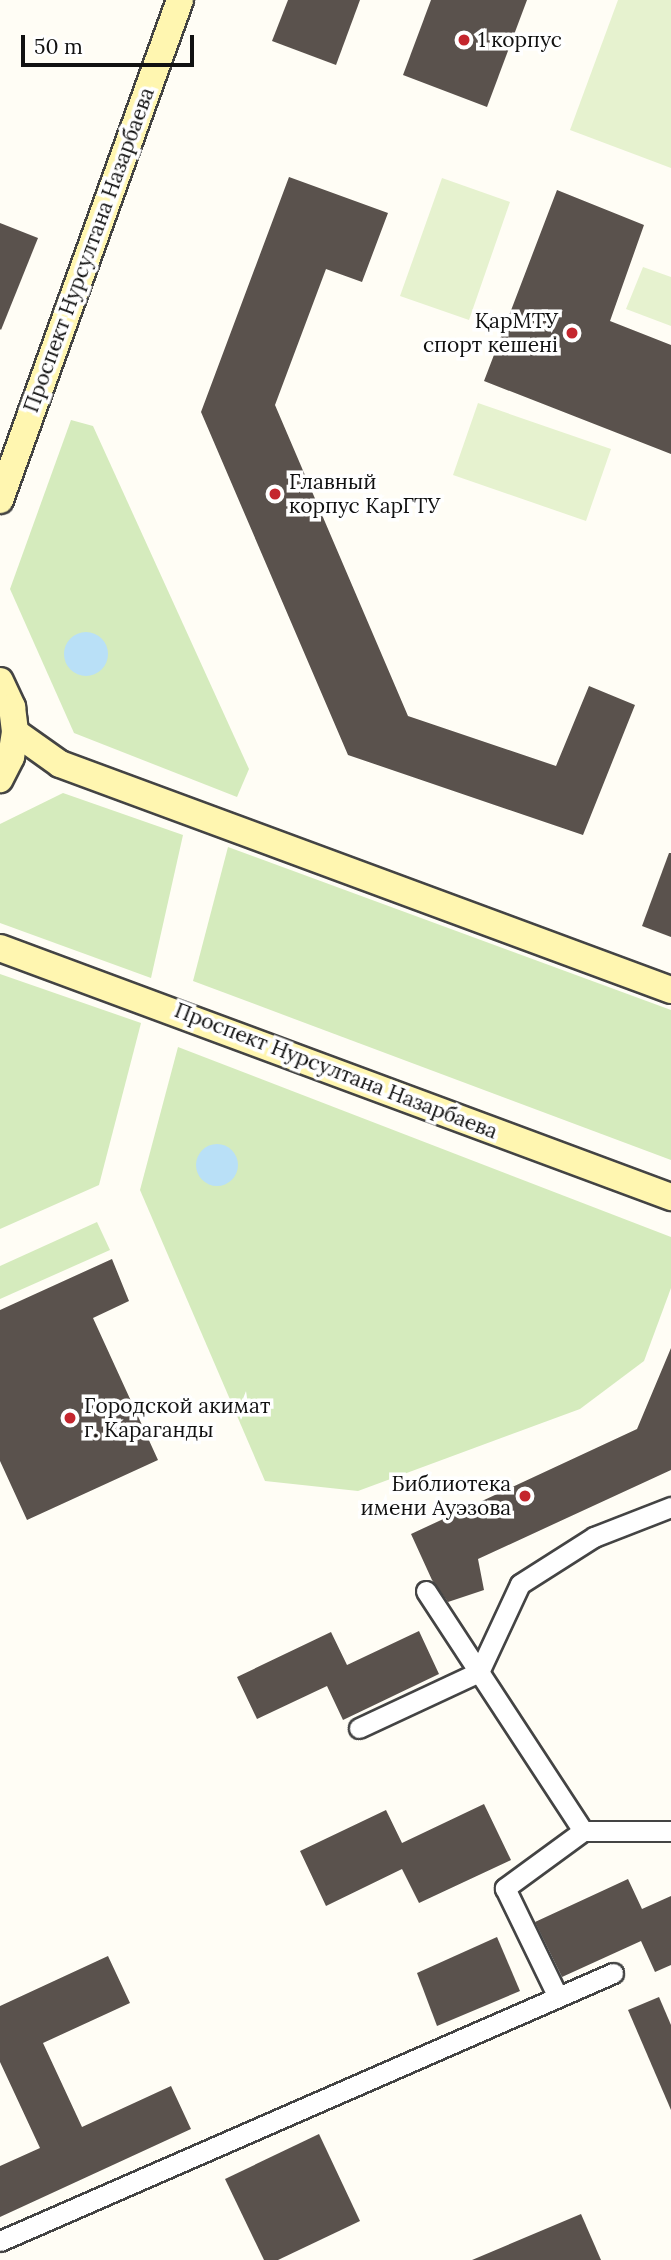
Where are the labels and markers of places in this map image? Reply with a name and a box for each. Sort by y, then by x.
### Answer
place label: 1 корпус [478,27,562,53]
marker: 1 корпус [456,32,472,48]
place label: ҚарМТУ спорт кешені [423,308,558,358]
marker: ҚарМТУ спорт кешені [564,325,580,341]
place label: Главный корпус КарГТУ [289,469,440,519]
marker: Главный корпус КарГТУ [267,486,283,502]
place label: Городской акимат г. Караганды [84,1393,270,1443]
marker: Городской акимат г. Караганды [62,1410,78,1426]
place label: Библиотека имени Ауэзова [360,1471,511,1521]
marker: Библиотека имени Ауэзова [517,1488,533,1504]

